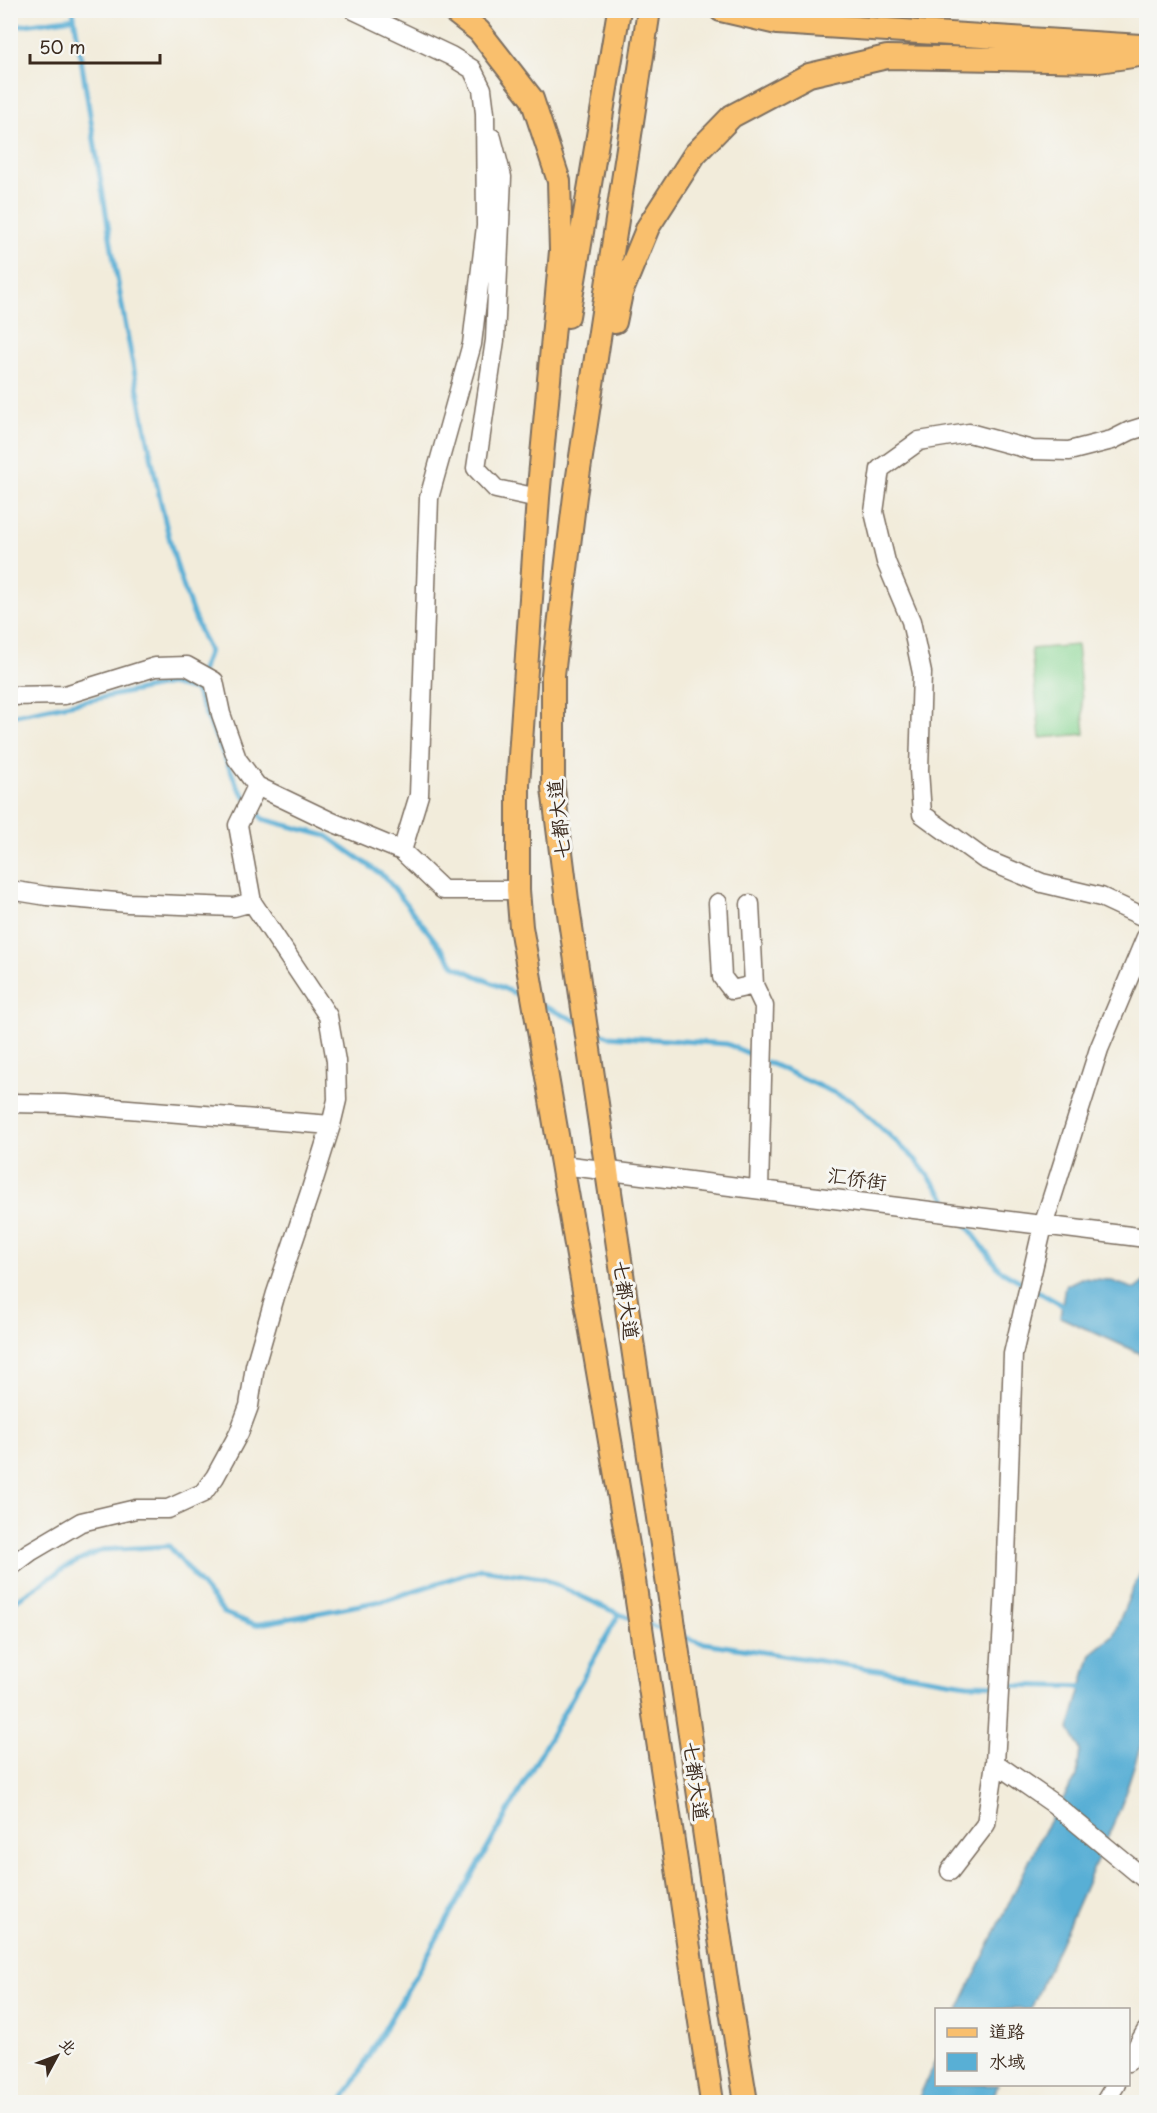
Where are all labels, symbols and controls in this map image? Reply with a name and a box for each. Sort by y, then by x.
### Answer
scale bar [30,27,160,65]
text: 50 m [39,33,86,60]
street label: 七都大道 [539,778,577,860]
street label: 汇侨街 [825,1159,889,1197]
street label: 七都大道 [607,1258,647,1342]
street label: 七都大道 [677,1739,717,1823]
legend [935,2008,1130,2086]
text: 道路 [989,2017,1025,2044]
north arrow [27,2026,87,2086]
text: 北 [55,2032,83,2059]
text: 水域 [989,2047,1025,2074]

